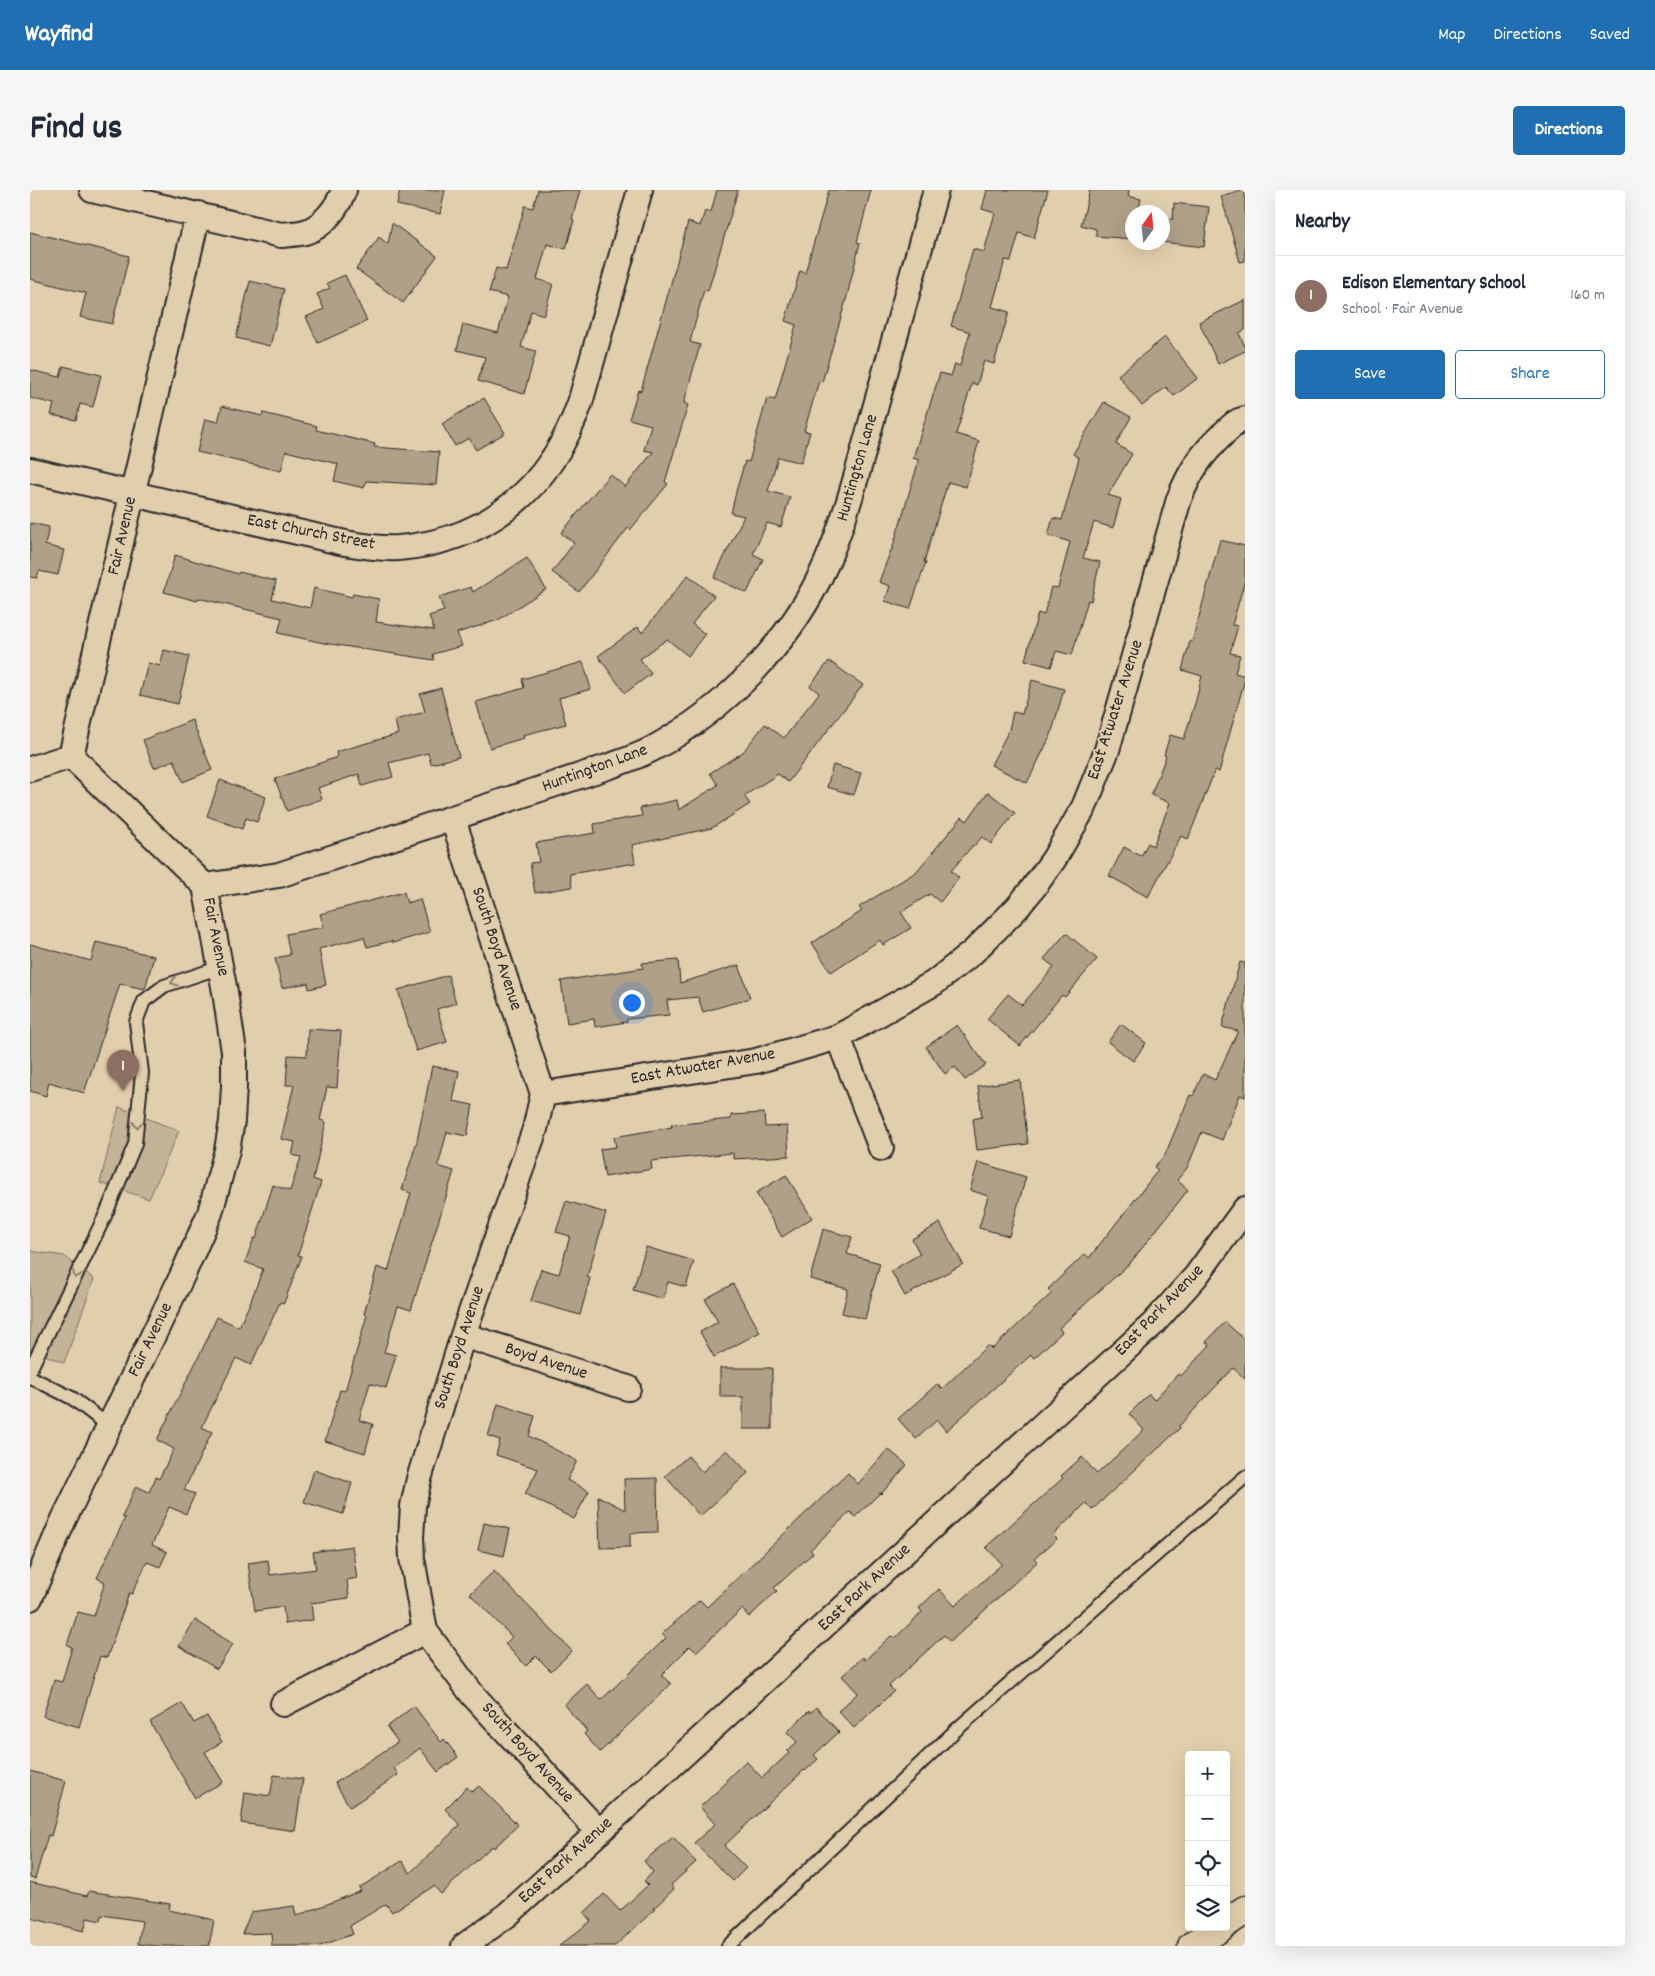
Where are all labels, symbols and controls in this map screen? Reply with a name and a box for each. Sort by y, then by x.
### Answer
text: Wayfind [25,18,93,52]
text: Map [1438,23,1465,48]
text: Directions [1493,23,1562,48]
text: Saved [1590,23,1630,48]
text: Find us [30,105,122,155]
button: Directions [1513,106,1625,155]
north arrow [1125,205,1170,250]
text: Nearby [1295,208,1350,238]
text: Edison Elementary School [1342,271,1525,298]
text: 1 [1309,284,1313,307]
text: 160 m [1570,284,1605,307]
text: School · Fair Avenue [1342,298,1463,321]
button: Save [1295,350,1445,399]
button: Share [1455,350,1605,399]
street label: Huntington Lane [831,411,885,525]
street label: Fair Avenue [102,494,144,578]
street label: East Church Street [245,508,377,558]
street label: East Atwater Avenue [1082,637,1150,783]
street label: Huntington Lane [539,738,651,800]
street label: South Boyd Avenue [464,884,528,1014]
street label: Fair Avenue [195,895,235,979]
one-way arrow [171,976,179,986]
your location [619,990,645,1016]
street label: East Atwater Avenue [629,1042,777,1092]
pin: 1 [107,1050,139,1091]
one-way arrow [132,1121,143,1129]
street label: East Park Avenue [1110,1259,1210,1362]
one-way arrow [72,1269,82,1278]
street label: South Boyd Avenue [428,1283,492,1413]
street label: Fair Avenue [122,1299,180,1381]
street label: Boyd Avenue [501,1337,591,1387]
street label: East Park Avenue [813,1538,917,1638]
street label: South Boyd Avenue [475,1697,579,1809]
map controls [1185,1751,1230,1931]
button: + [1185,1751,1230,1796]
button: − [1185,1796,1230,1841]
street label: East Park Avenue [513,1812,619,1910]
button: locate [1185,1841,1230,1886]
button: layers [1185,1886,1230,1931]

